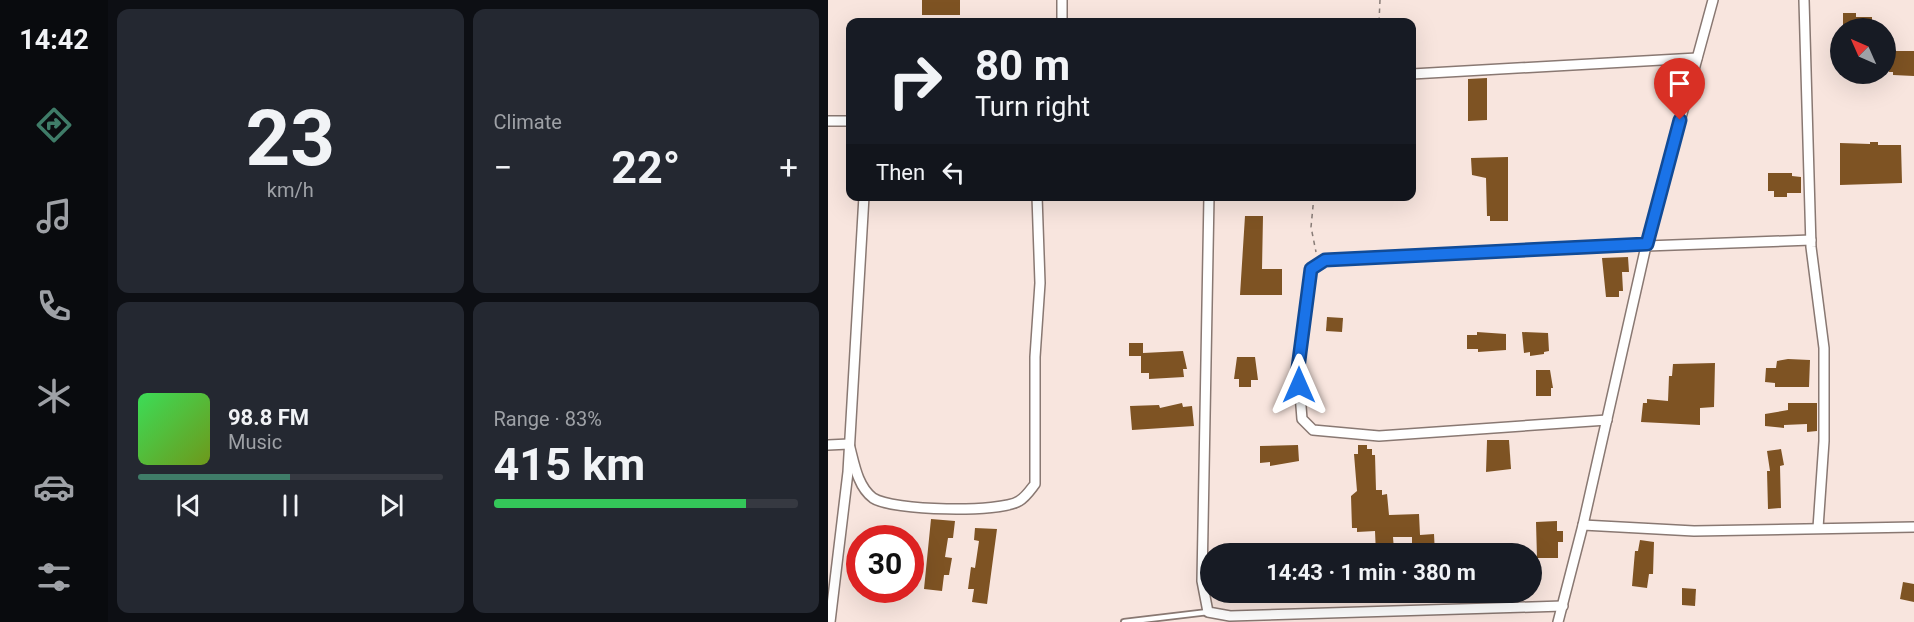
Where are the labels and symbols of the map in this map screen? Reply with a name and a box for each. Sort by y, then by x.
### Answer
north arrow [1830,18,1896,84]
pin [1654,58,1705,120]
position arrow [1267,353,1331,417]
speed limit sign: 30 [846,525,924,603]

